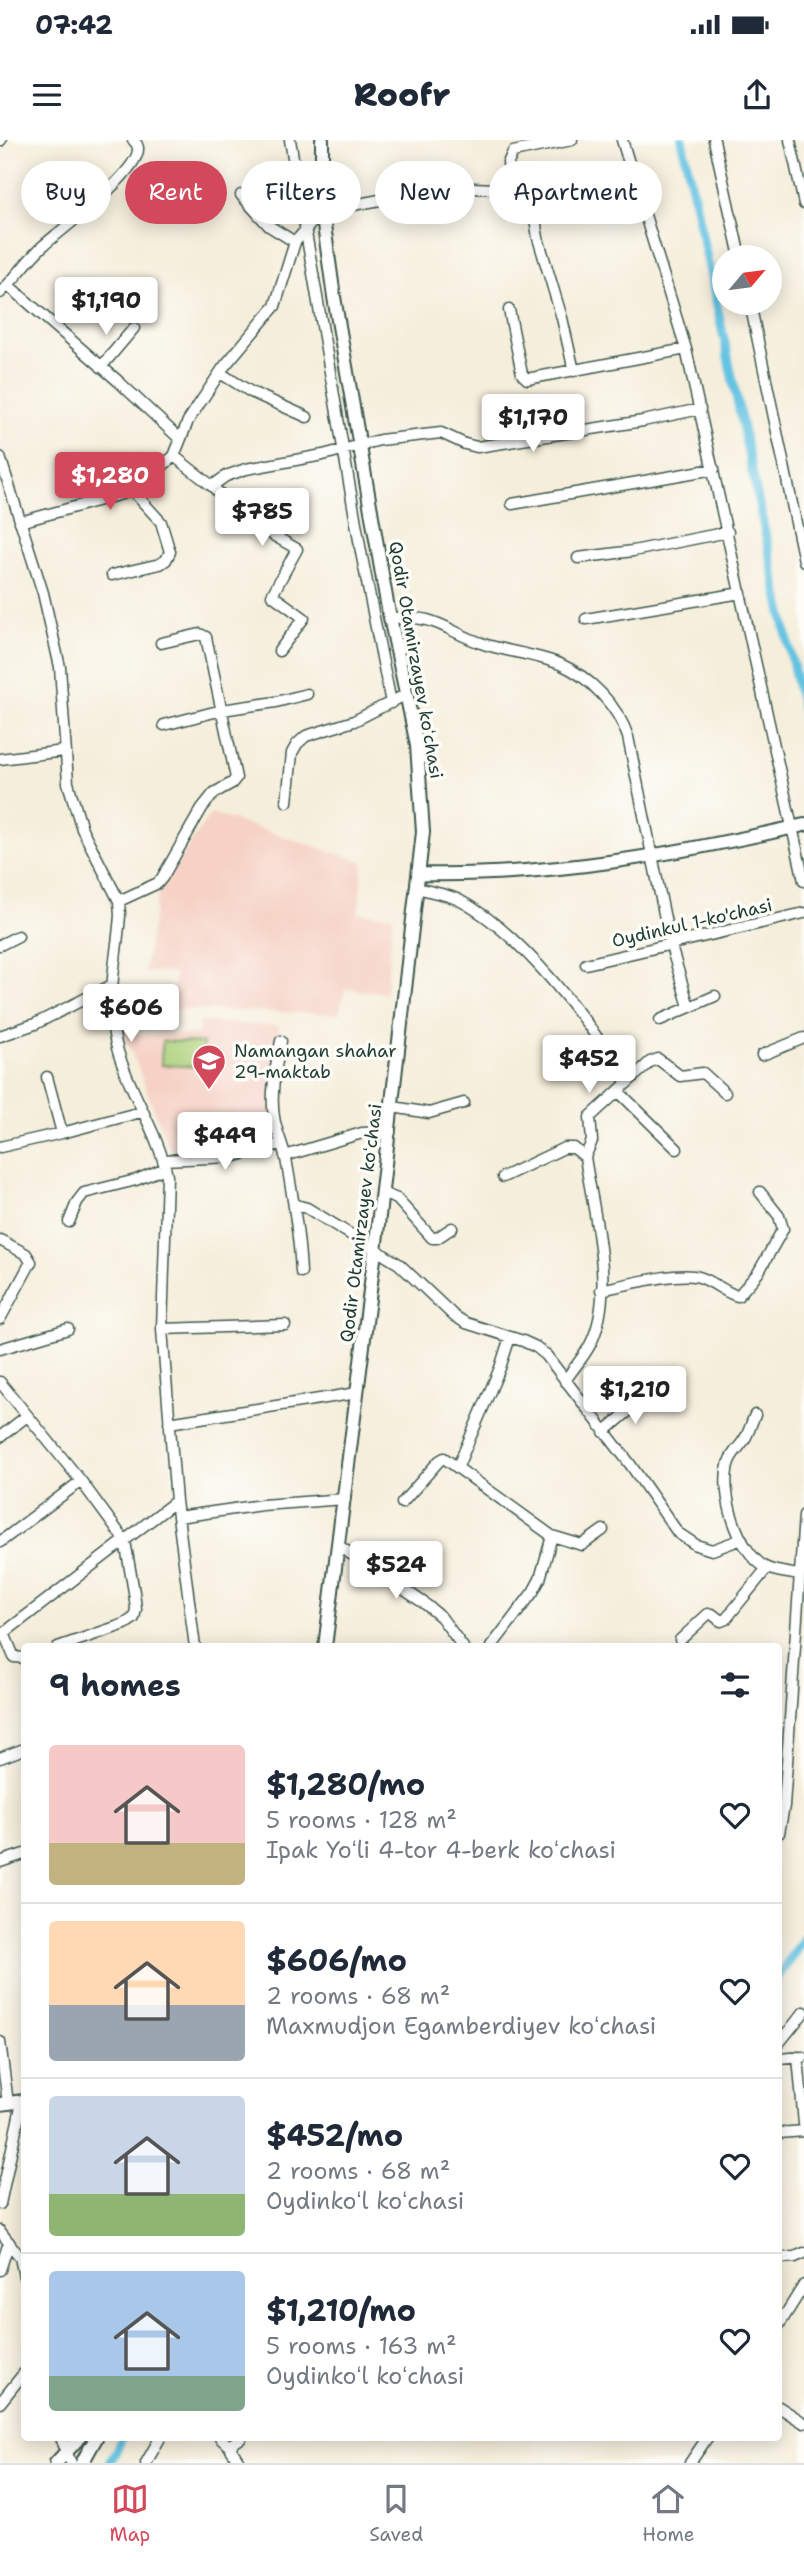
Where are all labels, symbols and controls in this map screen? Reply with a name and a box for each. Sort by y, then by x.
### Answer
text: 07:42 [35,7,113,42]
text: Roofr [354,73,450,116]
icon: menu [28,76,66,114]
icon: share [738,76,776,114]
chip: Buy [21,161,111,224]
chip: Rent [125,161,227,224]
chip: Filters [241,161,361,224]
chip: New [375,161,475,224]
chip: Apartment [489,161,662,224]
north arrow [712,245,782,315]
map controls [712,245,782,315]
pin: $1,190 [49,278,163,337]
text: $1,190 [71,285,141,315]
pin: $1,170 [476,394,590,454]
text: $1,170 [498,402,568,432]
pin: $1,280 [53,452,167,512]
text: $1,280 [71,460,149,490]
pin: $785 [221,488,303,548]
text: $785 [231,496,293,526]
street label: Qodir Otamirzayev koʻchasi [383,539,449,781]
street label: Oydinkul 1-ko'chasi [609,893,775,953]
pin: $606 [90,984,172,1044]
text: $606 [99,992,163,1022]
pin: $452 [548,1035,630,1095]
place label: Namangan shahar 29-maktab [234,1039,397,1084]
school or university icon: Namangan shahar 29-maktab [190,1042,228,1091]
text: $452 [559,1043,619,1073]
street label: Qodir Otamirzayev koʻchasi [334,1102,388,1344]
pin: $449 [184,1112,266,1172]
text: $449 [193,1120,257,1150]
pin: $1,210 [578,1366,692,1426]
text: $1,210 [599,1374,671,1404]
pin: $524 [355,1542,437,1601]
text: $524 [366,1549,426,1579]
text: 9 homes [49,1665,181,1706]
icon: filters [716,1666,754,1704]
text: $1,280/mo [266,1764,425,1805]
icon: home [105,1773,189,1857]
icon: heart [716,1796,754,1834]
text: 5 rooms · 128 m² [266,1805,457,1835]
text: Ipak Yoʻli 4-tor 4-berk koʻchasi [266,1835,616,1865]
text: $606/mo [266,1940,407,1981]
icon: home [105,1949,189,2033]
icon: heart [716,1972,754,2010]
text: 2 rooms · 68 m² [266,1981,450,2011]
text: Maxmudjon Egamberdiyev koʻchasi [266,2011,656,2041]
text: $452/mo [266,2115,403,2156]
icon: home [105,2124,189,2208]
icon: heart [716,2147,754,2185]
text: 2 rooms · 68 m² [266,2156,450,2186]
text: Oydinkoʻl koʻchasi [266,2186,464,2216]
text: $1,210/mo [266,2290,416,2331]
icon: home [105,2299,189,2383]
icon: heart [716,2322,754,2360]
text: 5 rooms · 163 m² [266,2331,457,2361]
text: Oydinkoʻl koʻchasi [266,2361,464,2391]
tab: Map [110,2480,150,2547]
tab: Saved [369,2480,423,2547]
tab: Home [642,2480,694,2547]

